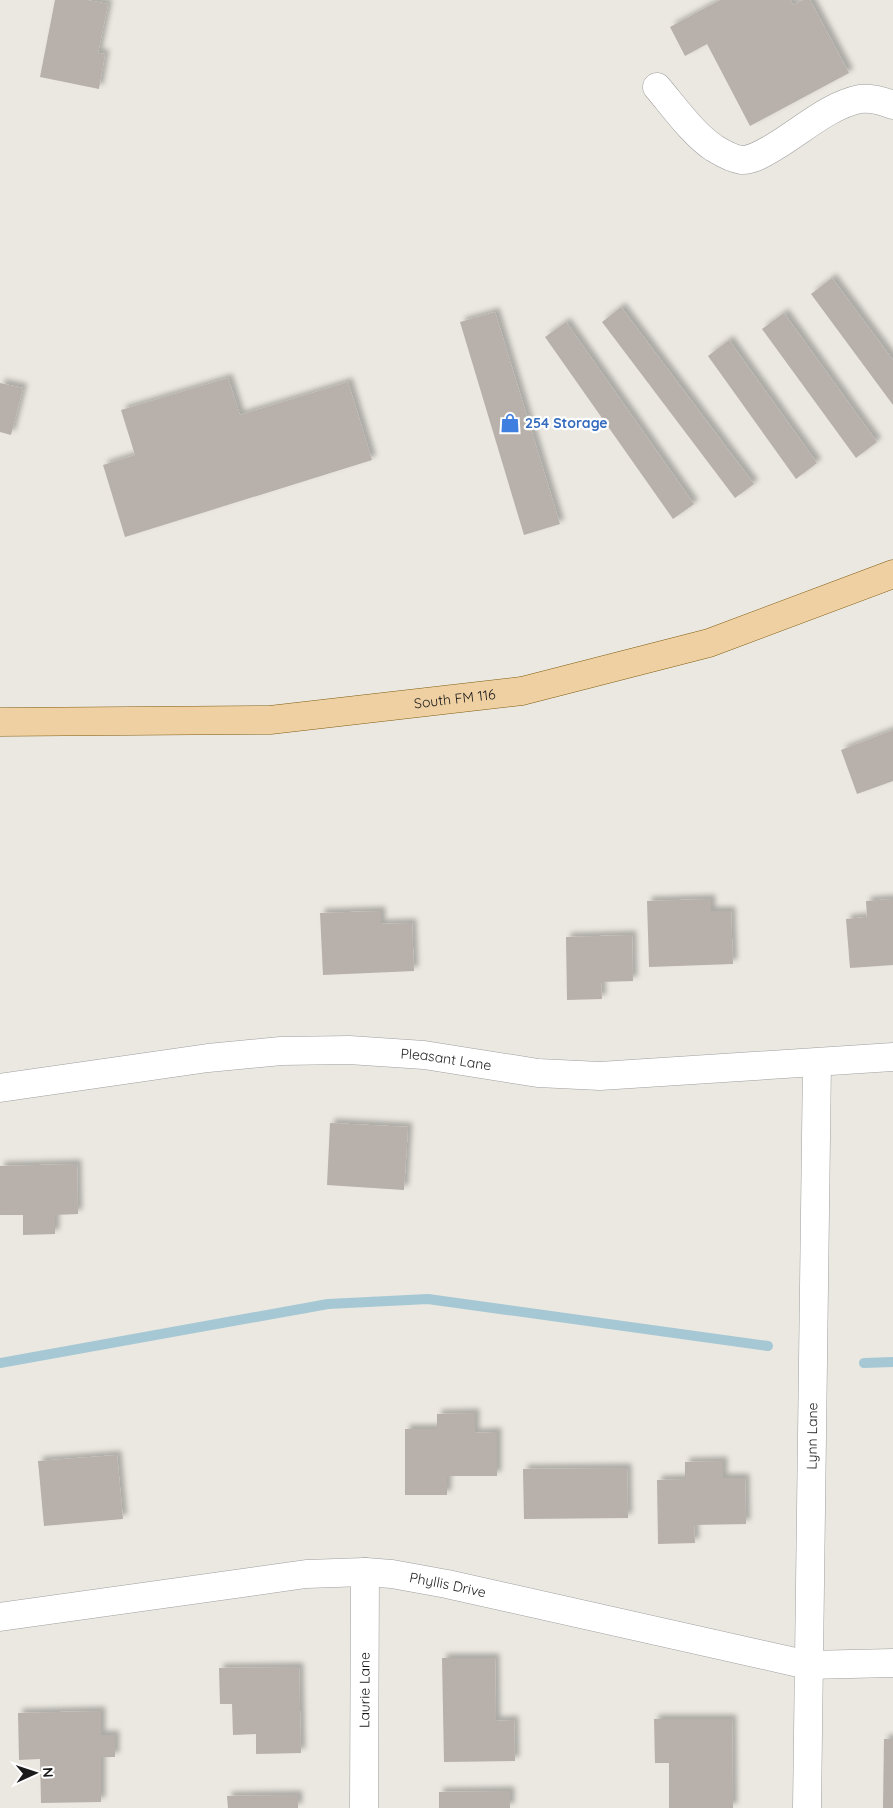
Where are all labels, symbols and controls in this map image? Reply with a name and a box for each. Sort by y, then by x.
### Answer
shop icon: 254 Storage [499,412,521,434]
place label: 254 Storage [525,414,608,432]
street label: South FM 116 [413,685,497,712]
street label: Pleasant Lane [400,1044,493,1075]
street label: Lynn Lane [803,1402,821,1470]
street label: Phyllis Drive [408,1568,488,1602]
street label: Laurie Lane [355,1652,374,1728]
north arrow [10,1748,60,1798]
text: N [39,1767,57,1778]

